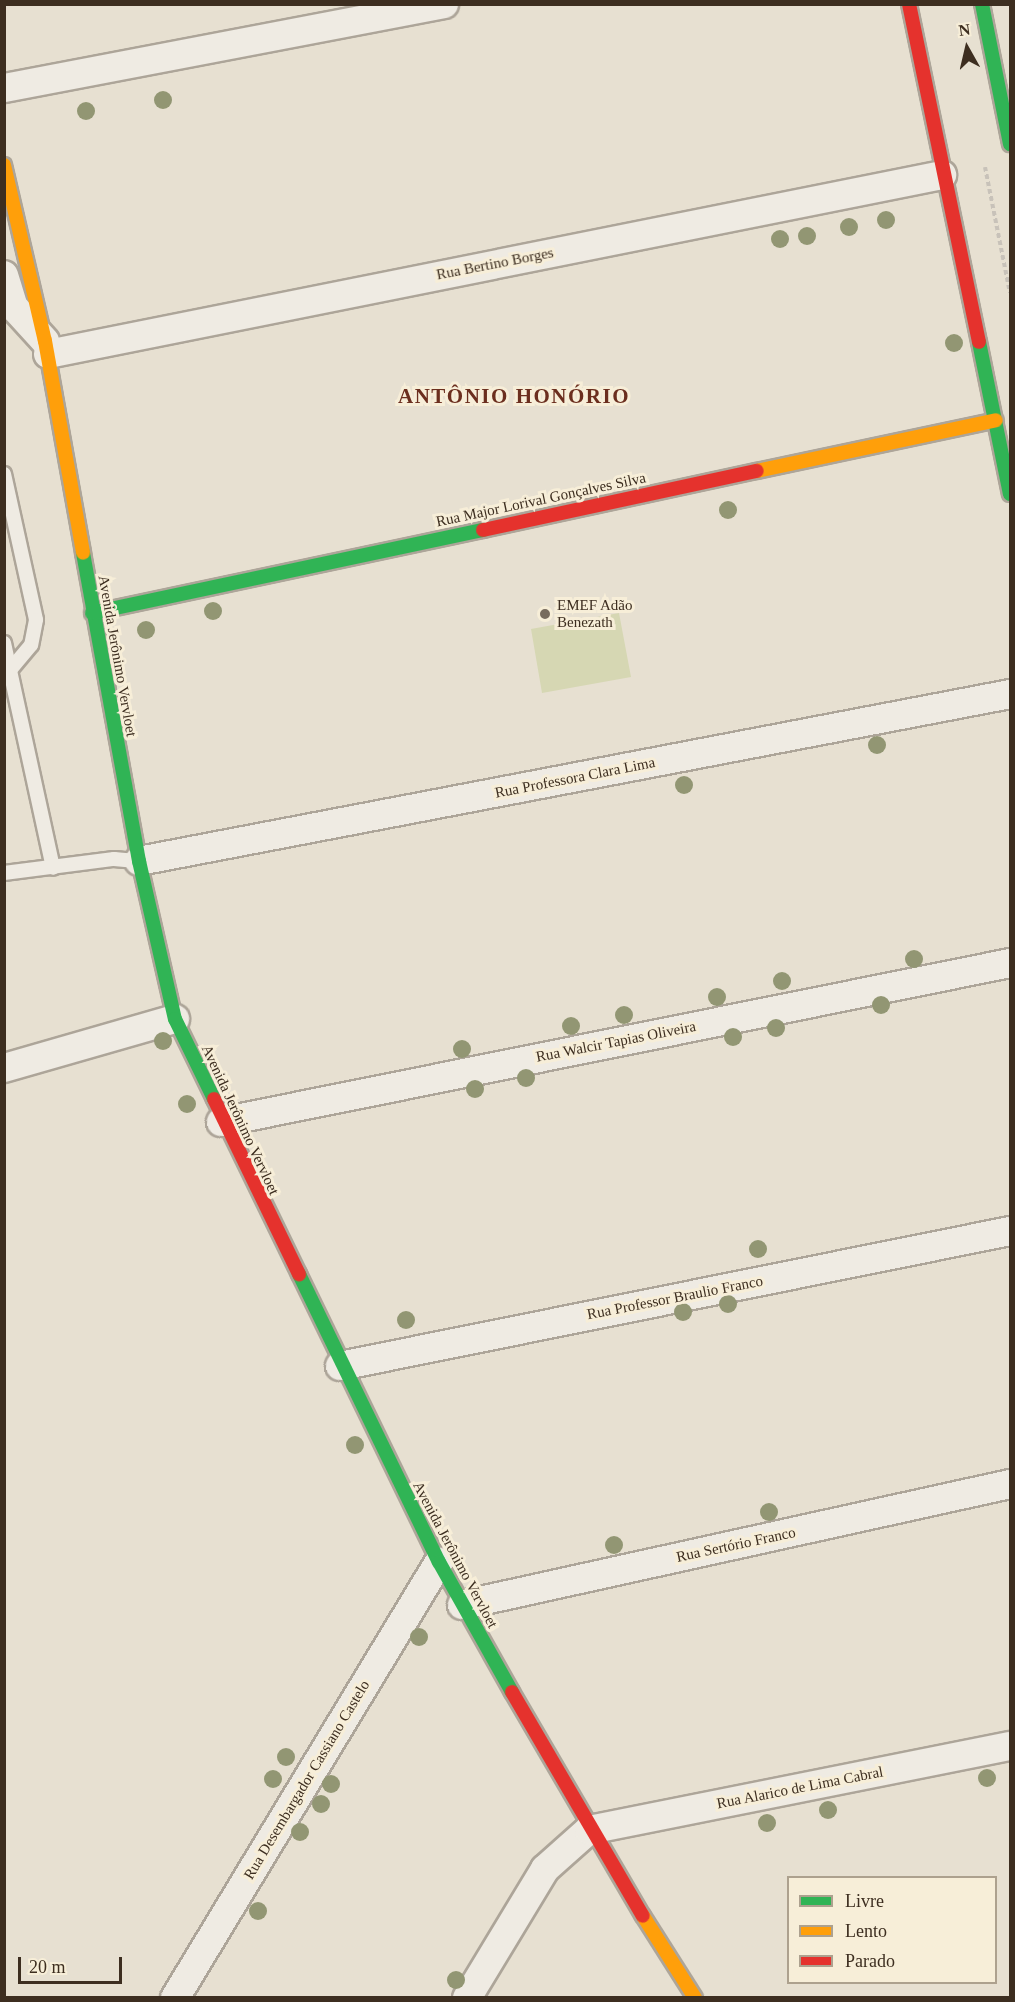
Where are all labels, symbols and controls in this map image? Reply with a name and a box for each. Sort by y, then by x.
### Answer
north arrow [937,18,997,78]
text: N [958,20,971,39]
street label: Rua Bertino Borges [435,244,555,284]
district label: ANTÔNIO HONÓRIO [398,383,630,409]
street label: Rua Major Lorival Gonçalves Silva [434,469,648,531]
street label: Avenida Jerônimo Vervloet [94,574,140,738]
place label: EMEF Adão Benezath [557,596,633,631]
marker: EMEF Adão Benezath [538,607,552,621]
street label: Rua Professora Clara Lima [493,754,657,802]
street label: Rua Walcir Tapias Oliveira [534,1018,698,1066]
street label: Avenida Jerônimo Vervloet [197,1042,283,1198]
street label: Rua Professor Braulio Franco [586,1272,764,1324]
street label: Avenida Jerônimo Vervloet [409,1478,501,1632]
street label: Rua Sertório Franco [675,1524,797,1566]
street label: Rua Desembargador Cassiano Castelo [240,1677,374,1883]
street label: Rua Alarico de Lima Cabral [715,1763,885,1813]
legend [787,1876,997,1984]
text: Livre [845,1891,884,1911]
text: Lento [845,1921,887,1941]
scale bar [21,1945,124,1983]
text: Parado [845,1951,895,1971]
text: 20 m [29,1957,66,1977]

